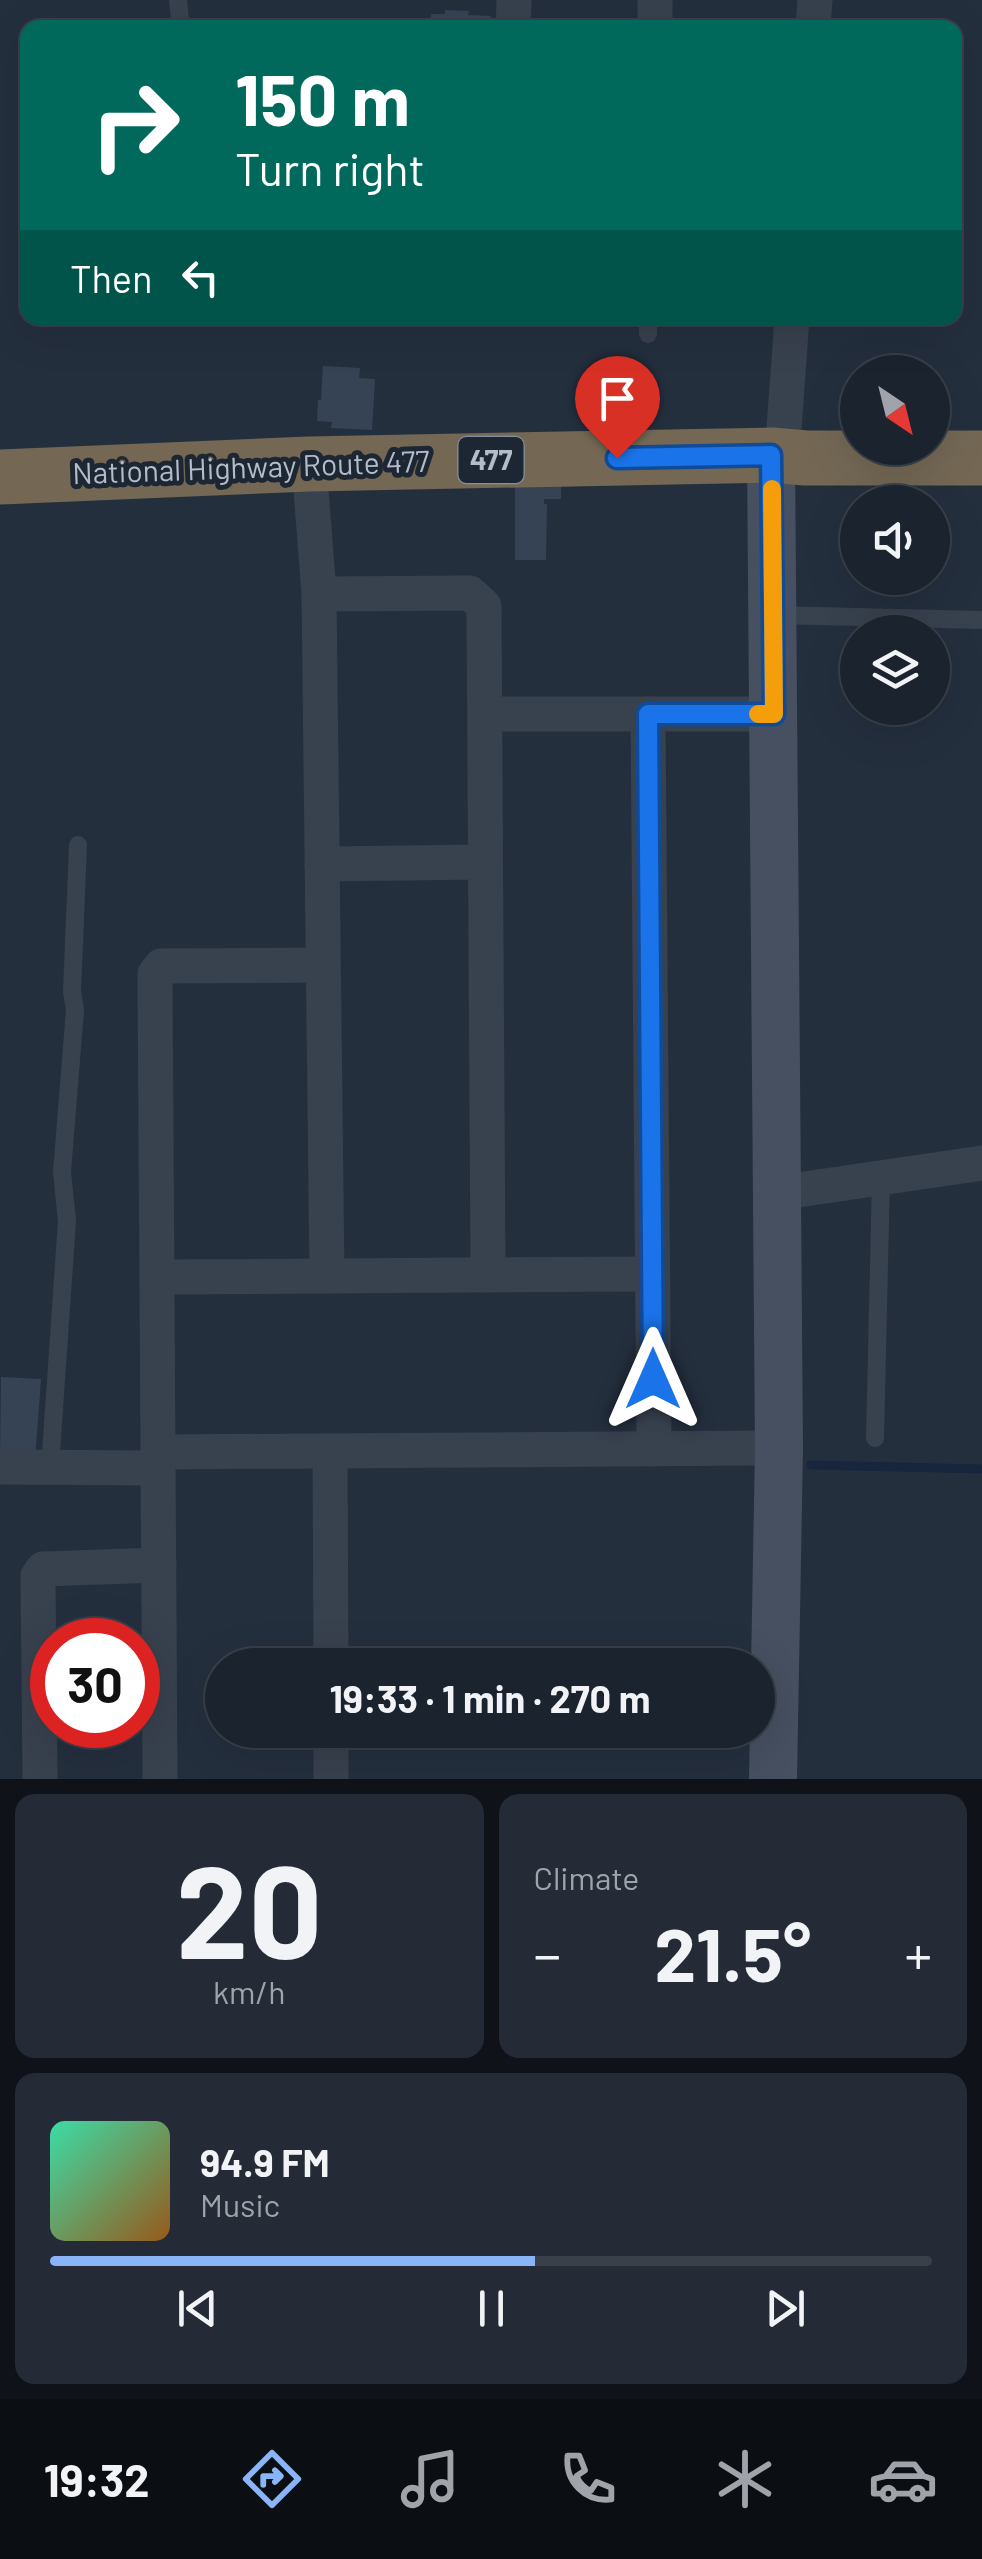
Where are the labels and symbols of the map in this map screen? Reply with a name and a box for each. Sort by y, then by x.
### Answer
north arrow [840,355,950,465]
pin [575,356,660,459]
road number: 477 [458,437,524,483]
street label: National Highway Route 477 [72,442,430,490]
position arrow [601,1327,705,1431]
speed limit sign: 30 [30,1618,160,1748]

